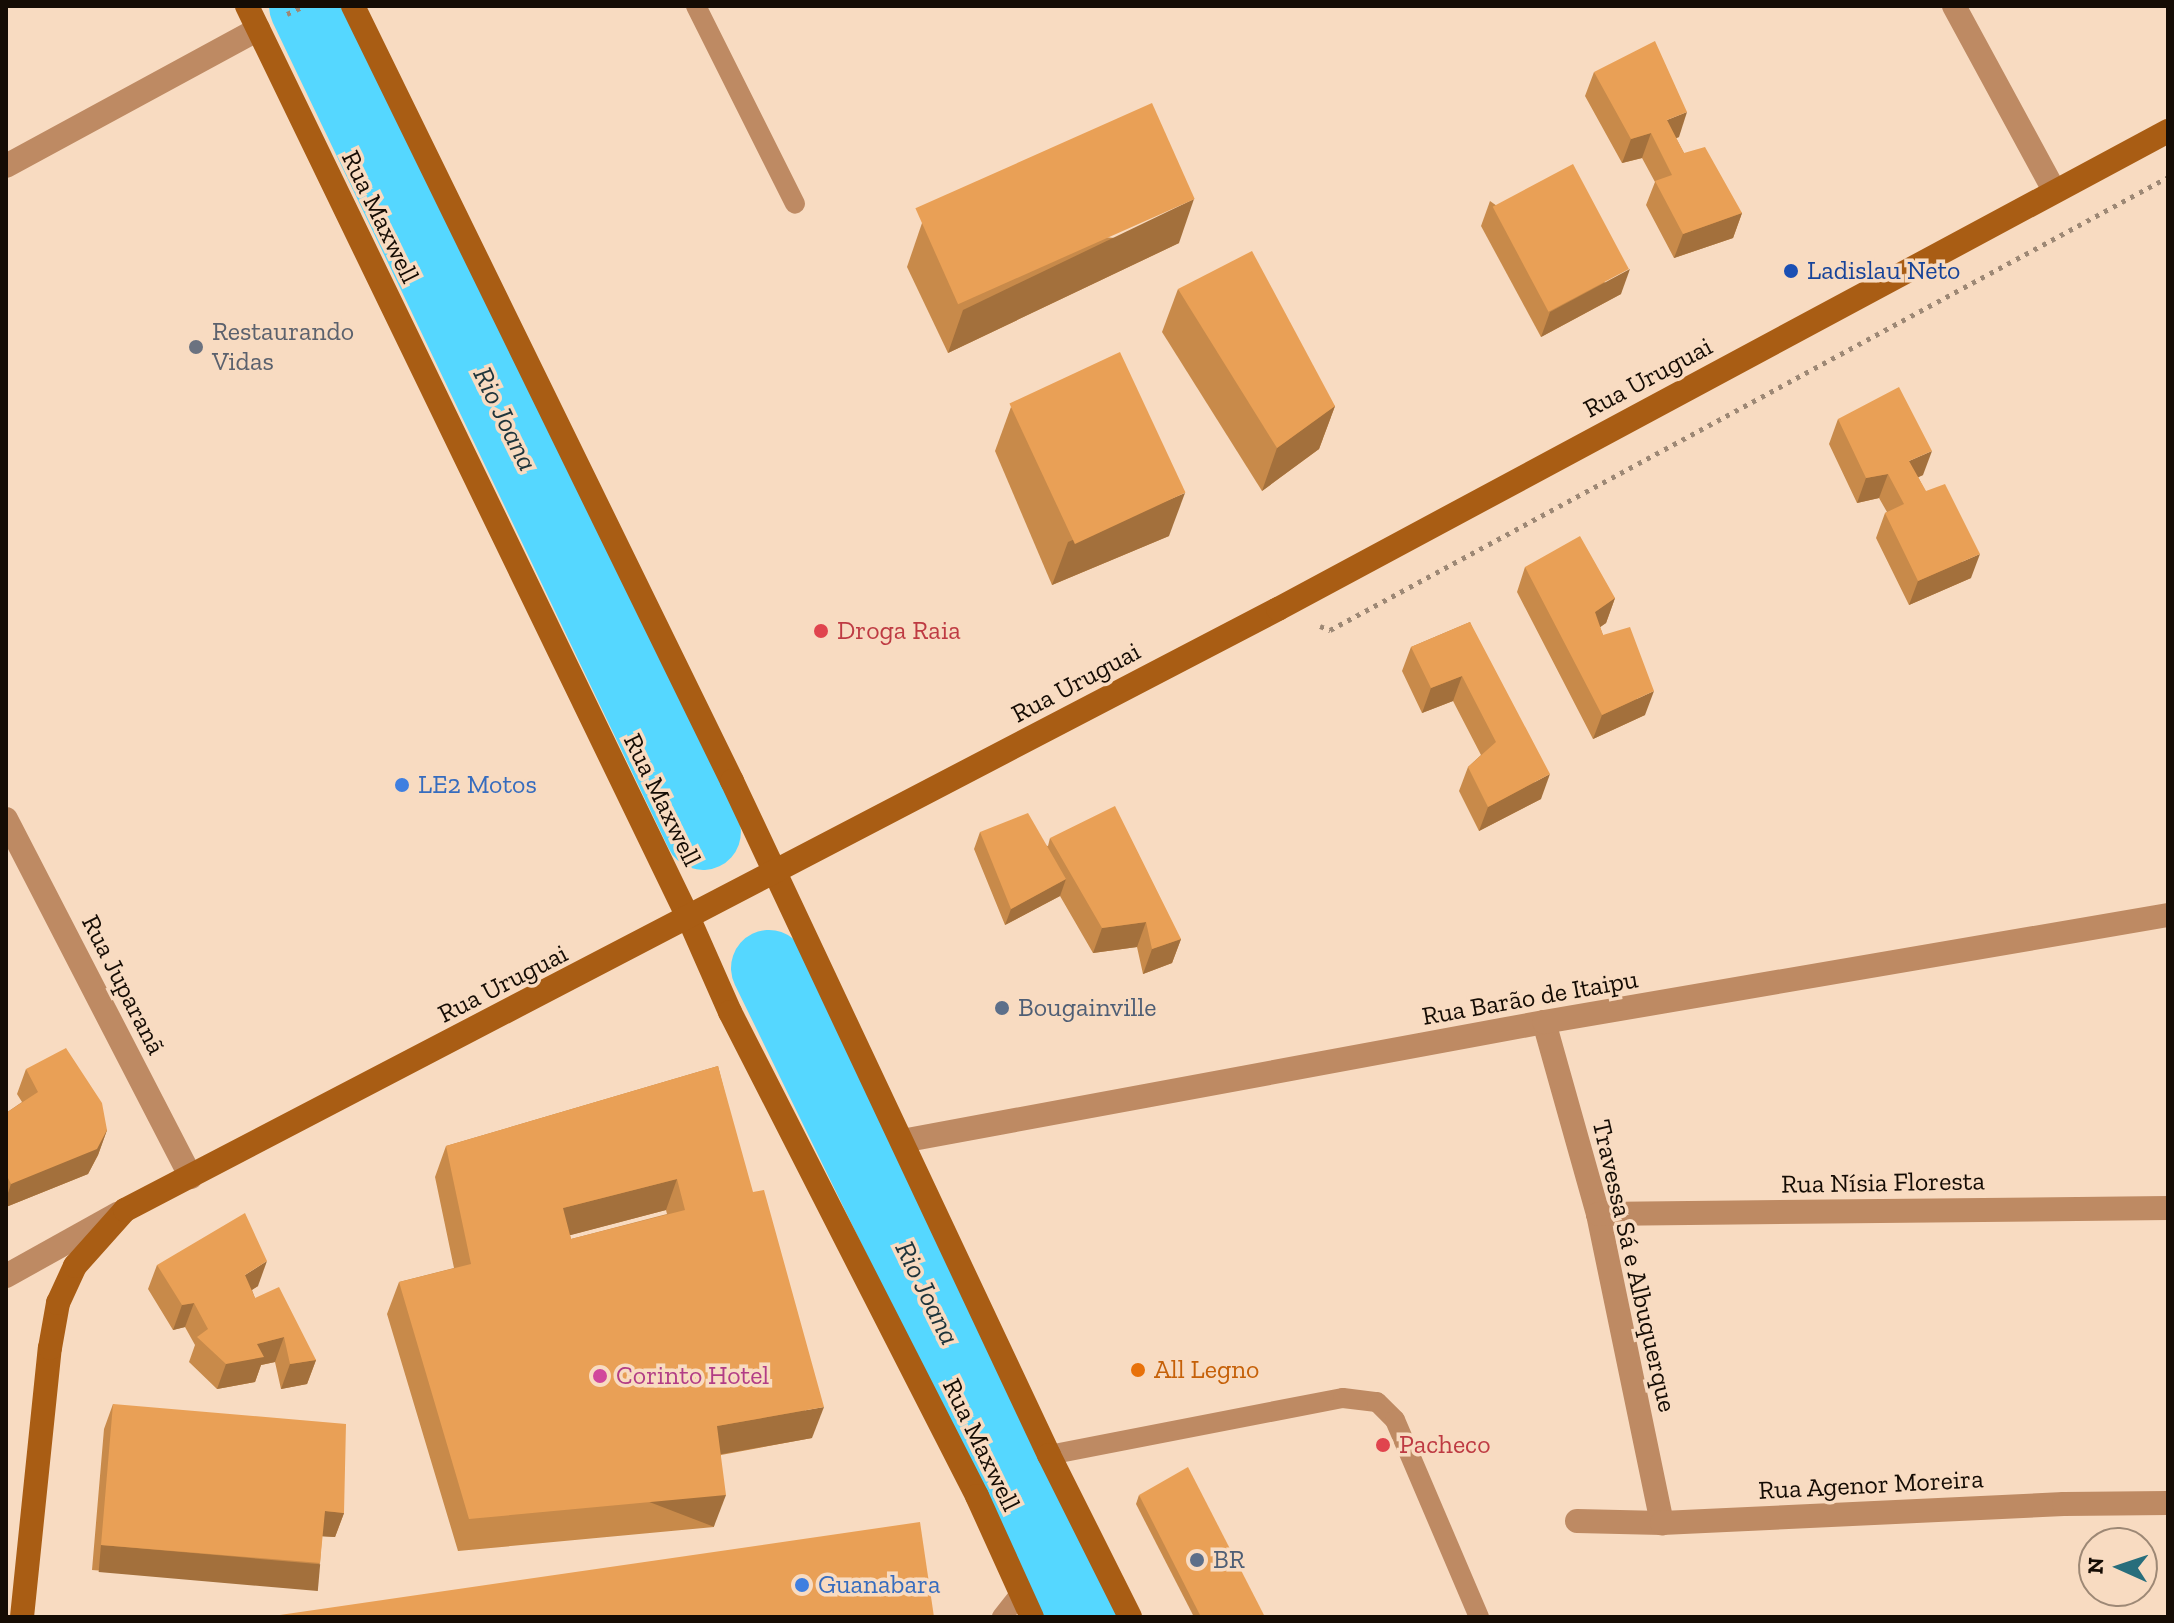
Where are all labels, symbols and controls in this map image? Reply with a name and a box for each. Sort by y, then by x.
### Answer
street label: Rua Maxwell [335,146,425,288]
place label: Ladislau Neto [1807,255,1960,287]
marker: Ladislau Neto [1782,262,1800,280]
place label: Restaurando Vidas [212,316,354,378]
street label: Rua Uruguai [1578,331,1718,425]
marker: Restaurando Vidas [187,338,205,356]
water label: Rio Joana [465,361,545,477]
place label: Droga Raia [837,615,961,647]
marker: Droga Raia [812,622,830,640]
street label: Rua Uruguai [1006,636,1146,730]
street label: Rua Maxwell [617,729,707,871]
place label: LE2 Motos [418,769,537,801]
marker: LE2 Motos [393,776,411,794]
street label: Rua Juparanã [74,910,172,1060]
street label: Rua Uruguai [433,938,573,1030]
street label: Rua Barão de Itaipu [1420,964,1640,1032]
place label: Bougainville [1018,992,1157,1024]
marker: Bougainville [993,999,1011,1017]
street label: Travessa Sá e Albuquerque [1585,1116,1683,1416]
street label: Rua Nísia Floresta [1781,1166,1985,1200]
water label: Rio Joana [887,1235,967,1351]
place label: All Legno [1154,1354,1259,1386]
place label: Corinto Hotel [616,1360,769,1392]
marker: All Legno [1129,1361,1147,1379]
marker: Corinto Hotel [591,1367,609,1385]
street label: Rua Maxwell [936,1374,1026,1516]
place label: Pacheco [1399,1429,1490,1461]
marker: Pacheco [1374,1436,1392,1454]
street label: Rua Agenor Moreira [1757,1463,1985,1507]
north arrow [2078,1527,2158,1607]
place label: BR [1213,1544,1245,1576]
marker: BR [1188,1551,1206,1569]
text: N [2082,1557,2109,1575]
place label: Guanabara [818,1569,940,1601]
marker: Guanabara [793,1576,811,1594]

